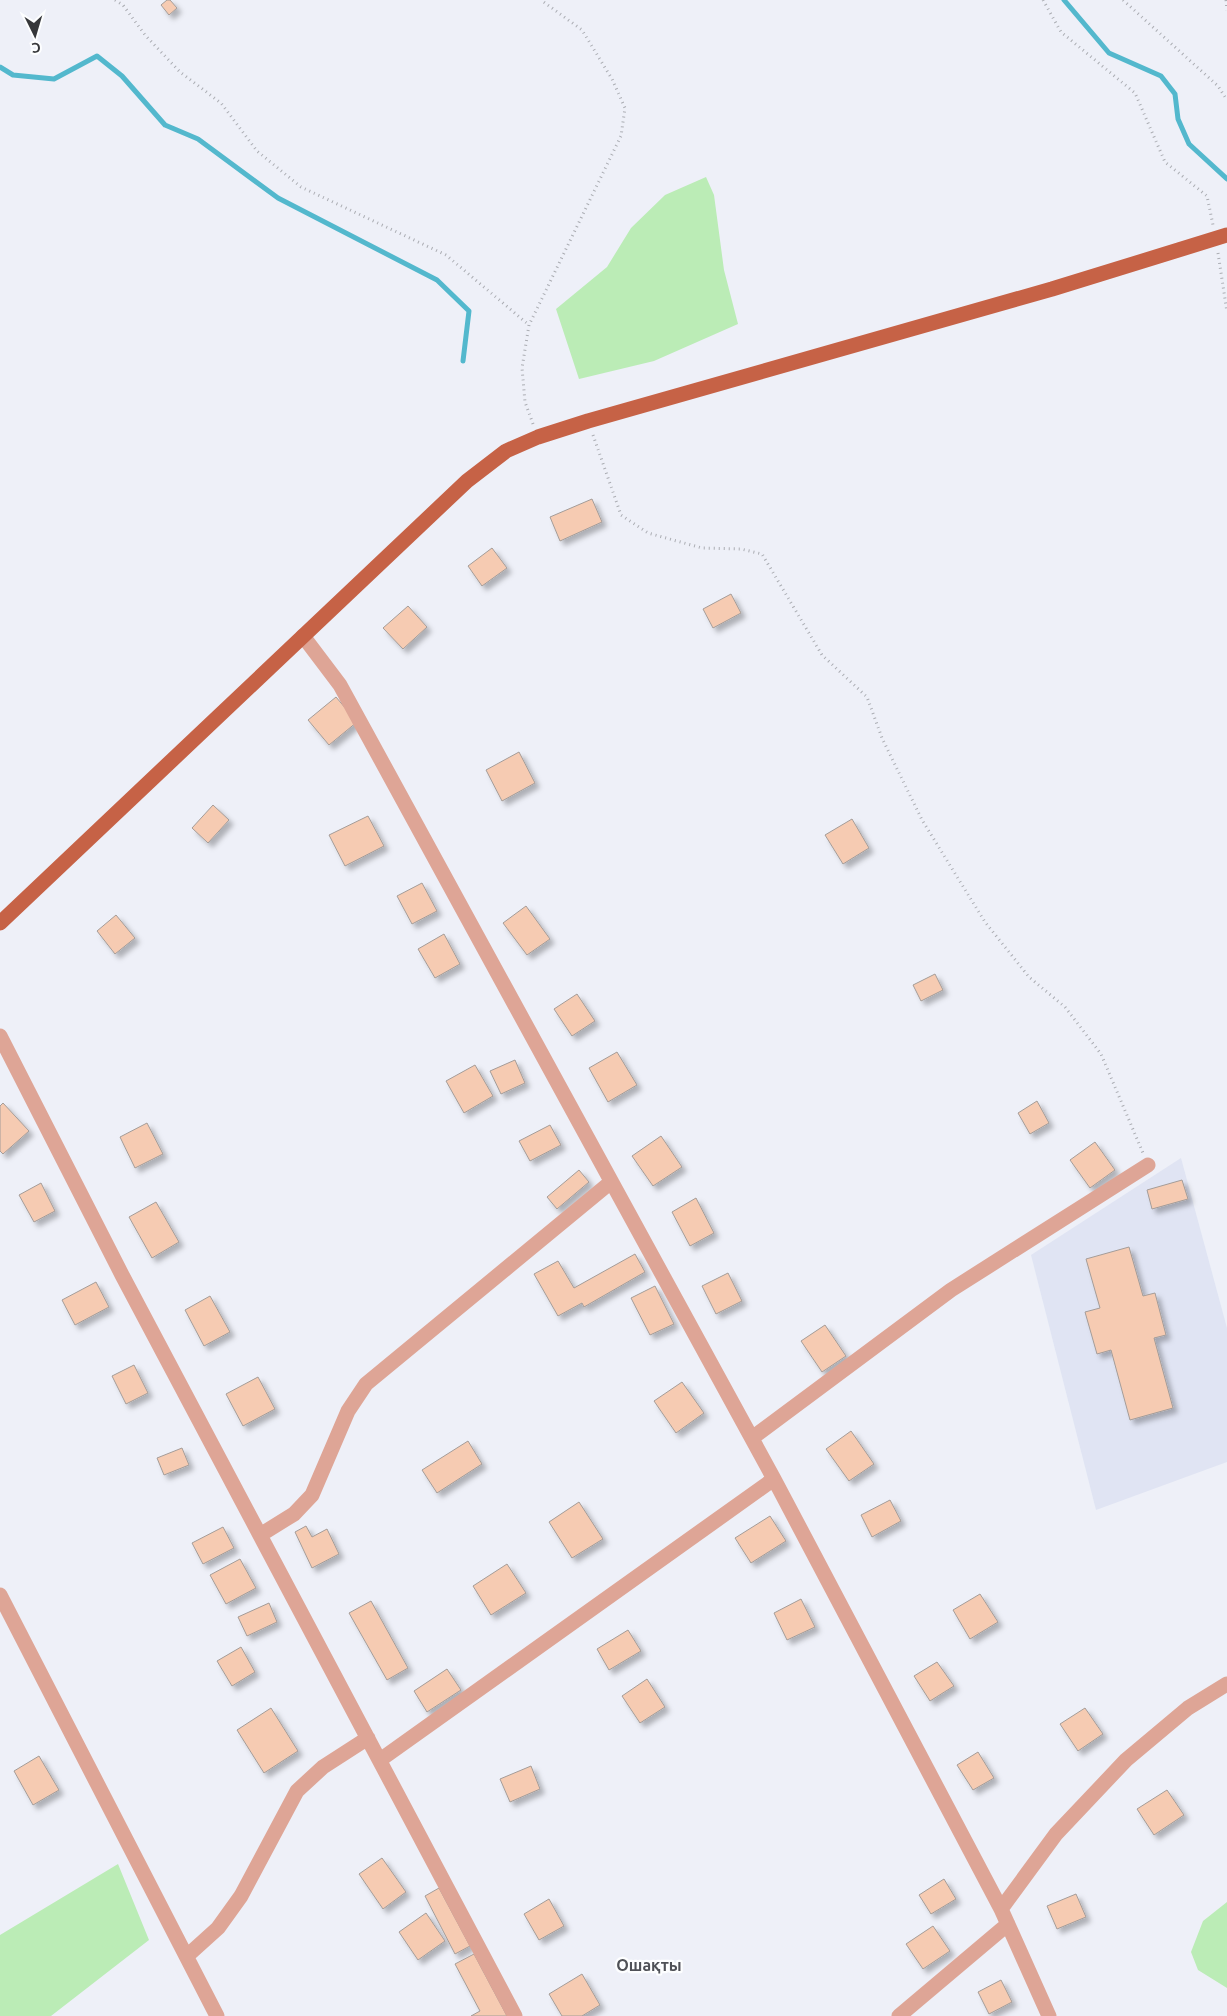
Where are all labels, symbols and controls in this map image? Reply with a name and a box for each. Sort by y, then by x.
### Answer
north arrow [10,10,60,60]
text: С [31,40,41,56]
district label: Ошақты [616,1956,682,1974]

